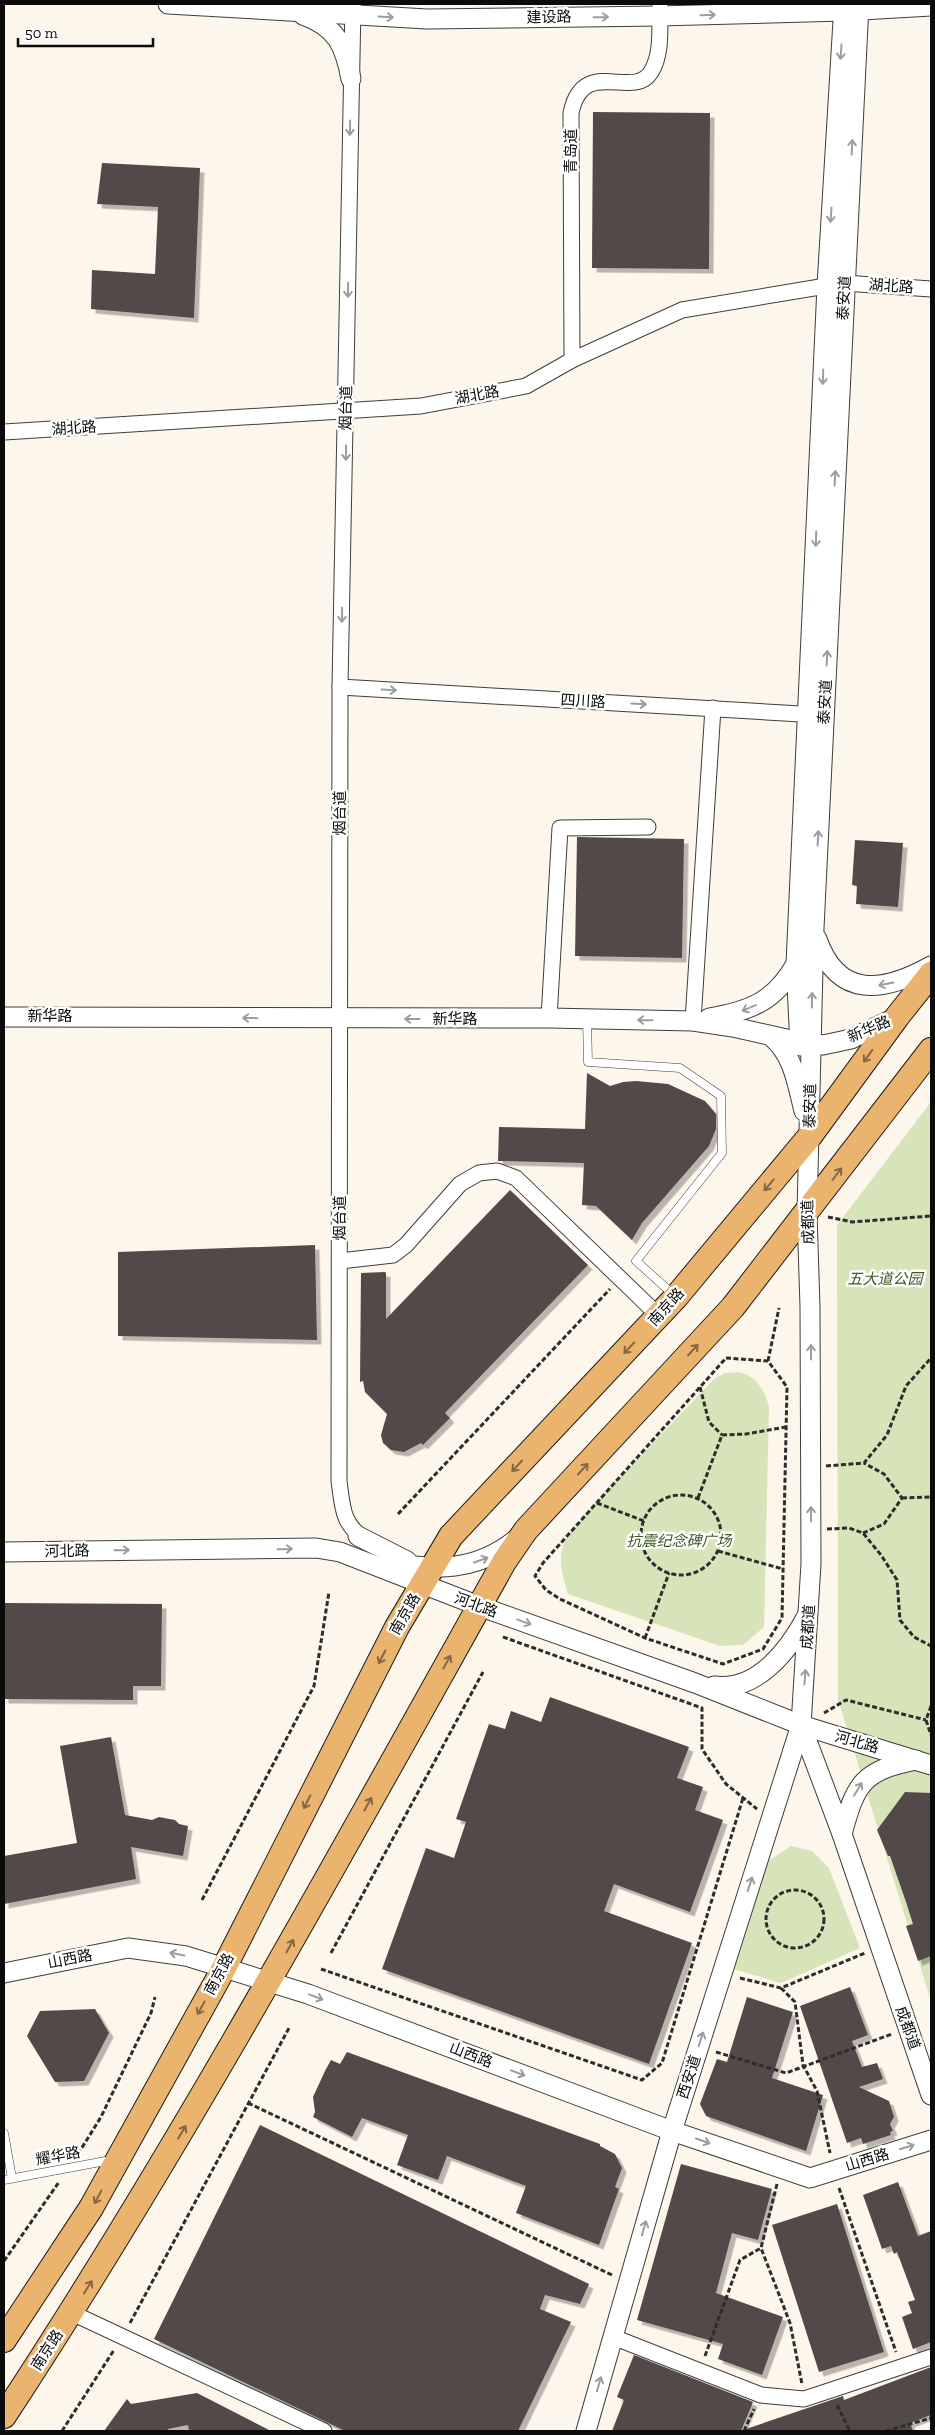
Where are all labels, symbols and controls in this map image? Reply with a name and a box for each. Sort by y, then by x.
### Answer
street label: 建设路 [526,8,572,26]
one-way arrow [700,10,716,19]
one-way arrow [378,12,394,21]
one-way arrow [593,12,609,21]
scale bar [18,15,152,47]
text: 50 m [25,24,58,42]
one-way arrow [837,44,846,60]
one-way arrow [346,119,355,135]
street label: 青岛道 [562,128,580,174]
one-way arrow [847,139,856,155]
one-way arrow [827,206,836,222]
street label: 泰安道 [834,275,854,321]
street label: 湖北路 [868,275,914,297]
one-way arrow [343,282,353,298]
one-way arrow [818,369,827,385]
street label: 湖北路 [453,382,501,408]
street label: 烟台道 [337,385,355,431]
street label: 湖北路 [51,417,97,439]
one-way arrow [341,444,350,460]
one-way arrow [831,471,840,487]
one-way arrow [811,531,820,547]
one-way arrow [337,606,347,623]
one-way arrow [823,650,832,666]
street label: 泰安道 [815,679,835,725]
one-way arrow [381,685,397,694]
street label: 四川路 [560,691,606,711]
one-way arrow [630,699,646,708]
street label: 烟台道 [331,790,349,836]
one-way arrow [814,830,823,846]
one-way arrow [879,979,895,989]
one-way arrow [807,993,817,1009]
one-way arrow [742,1004,758,1013]
street label: 新华路 [27,1007,73,1025]
street label: 新华路 [432,1010,478,1028]
street label: 新华路 [845,1012,893,1046]
one-way arrow [242,1013,258,1023]
one-way arrow [404,1014,420,1024]
one-way arrow [637,1015,653,1025]
one-way arrow [863,1049,873,1063]
street label: 泰安道 [801,1083,819,1129]
one-way arrow [832,1167,842,1181]
one-way arrow [764,1178,775,1191]
street label: 烟台道 [331,1195,349,1241]
street label: 成都道 [799,1199,817,1245]
park label: 五大道公园 [847,1270,924,1288]
street label: 南京路 [644,1284,688,1330]
one-way arrow [623,1341,635,1354]
one-way arrow [687,1343,699,1356]
one-way arrow [806,1344,815,1360]
one-way arrow [511,1459,523,1472]
one-way arrow [577,1462,588,1475]
one-way arrow [806,1507,816,1523]
park label: 抗震纪念碑广场 [626,1532,733,1550]
street label: 河北路 [44,1542,90,1560]
one-way arrow [276,1544,293,1554]
one-way arrow [114,1545,130,1555]
one-way arrow [472,1555,488,1565]
street label: 河北路 [452,1589,500,1621]
street label: 南京路 [386,1590,424,1638]
street label: 成都道 [797,1604,819,1650]
one-way arrow [516,1618,532,1627]
one-way arrow [377,1649,386,1664]
one-way arrow [442,1655,452,1669]
one-way arrow [800,1669,809,1685]
street label: 河北路 [833,1727,881,1757]
one-way arrow [853,1782,864,1796]
one-way arrow [302,1794,312,1809]
one-way arrow [364,1797,373,1812]
one-way arrow [746,1877,756,1893]
one-way arrow [285,1940,295,1954]
street label: 山西路 [46,1946,94,1972]
one-way arrow [169,1949,185,1959]
street label: 南京路 [200,1950,238,1998]
one-way arrow [308,1993,323,2002]
one-way arrow [196,2001,206,2016]
street label: 成都道 [892,2004,924,2052]
one-way arrow [697,2032,706,2047]
street label: 山西路 [447,2039,495,2071]
street label: 西安道 [673,2053,705,2101]
one-way arrow [509,2069,525,2078]
one-way arrow [177,2126,187,2140]
one-way arrow [694,2137,710,2146]
one-way arrow [899,2142,915,2152]
street label: 耀华路 [34,2143,82,2169]
street label: 山西路 [843,2145,891,2175]
one-way arrow [92,2189,102,2204]
one-way arrow [639,2220,649,2236]
one-way arrow [83,2281,93,2295]
street label: 南京路 [27,2326,67,2374]
one-way arrow [595,2377,605,2393]

